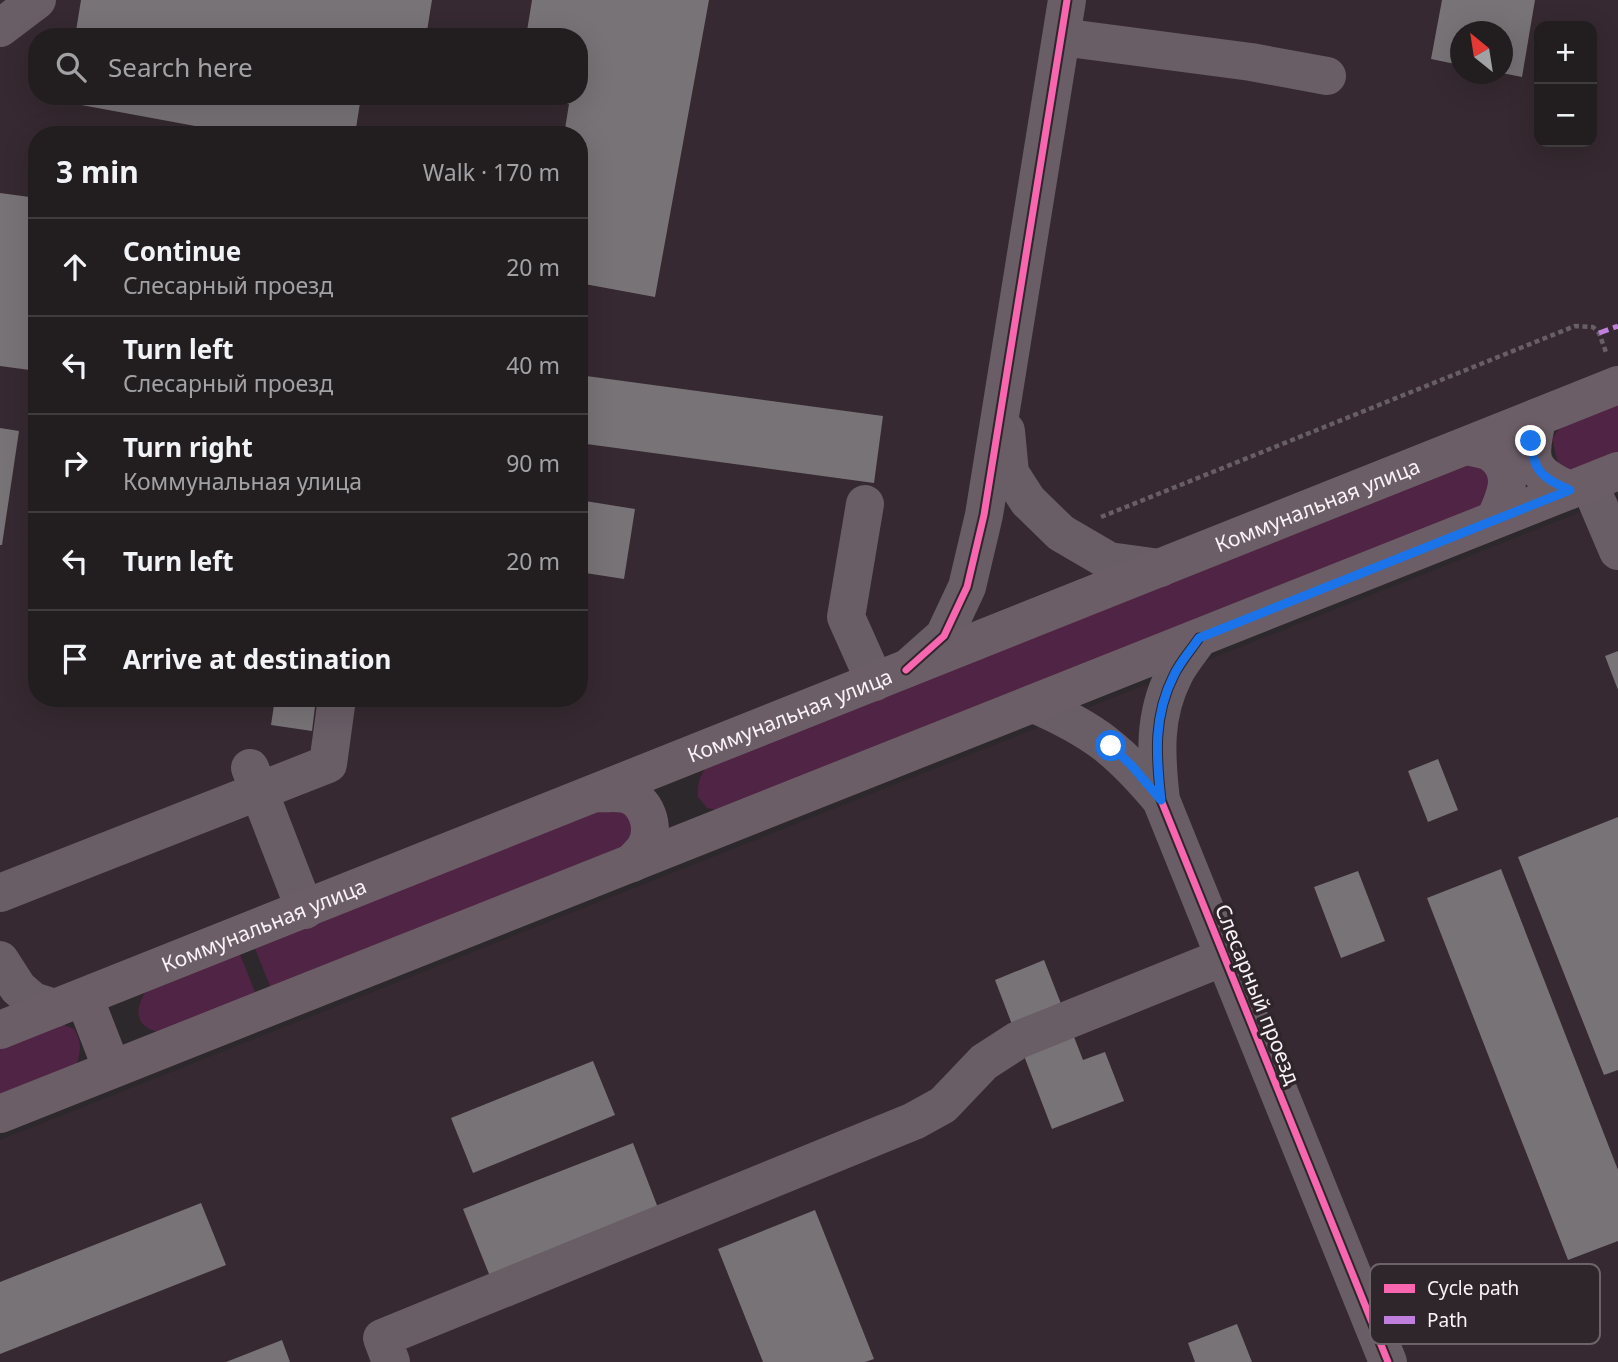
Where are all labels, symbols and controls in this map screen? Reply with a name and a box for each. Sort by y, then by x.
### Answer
north arrow [1450,21,1513,84]
map controls [1534,21,1597,147]
button: + [1534,21,1597,84]
search box [28,28,588,105]
icon: search [52,48,90,86]
text: Search here [108,49,253,85]
button: − [1534,84,1597,147]
text: 3 min [56,151,139,192]
text: Walk · 170 m [423,156,560,188]
text: Continue [123,233,241,269]
icon: ahead [56,248,94,286]
text: 20 m [506,251,560,283]
text: Слесарный проезд [123,269,333,301]
text: Turn left [123,331,234,367]
icon: left [56,346,94,384]
text: 40 m [506,349,560,381]
text: Слесарный проезд [123,367,333,399]
route end [1515,425,1546,456]
text: Turn right [123,429,253,465]
icon: right [56,444,94,482]
text: 90 m [506,447,560,479]
street label: Коммунальная улица [1211,451,1424,558]
text: Коммунальная улица [123,465,362,497]
icon: left [56,542,94,580]
text: Turn left [123,543,234,579]
text: 20 m [506,545,560,577]
icon: arrive [56,640,94,678]
text: Arrive at destination [123,641,392,677]
street label: Коммунальная улица [683,662,896,769]
route start [1095,730,1126,761]
street label: Коммунальная улица [157,871,370,978]
street label: Слесарный проезд [1209,900,1307,1088]
legend [1370,1264,1600,1344]
text: Cycle path [1427,1275,1519,1301]
text: Path [1427,1307,1468,1333]

